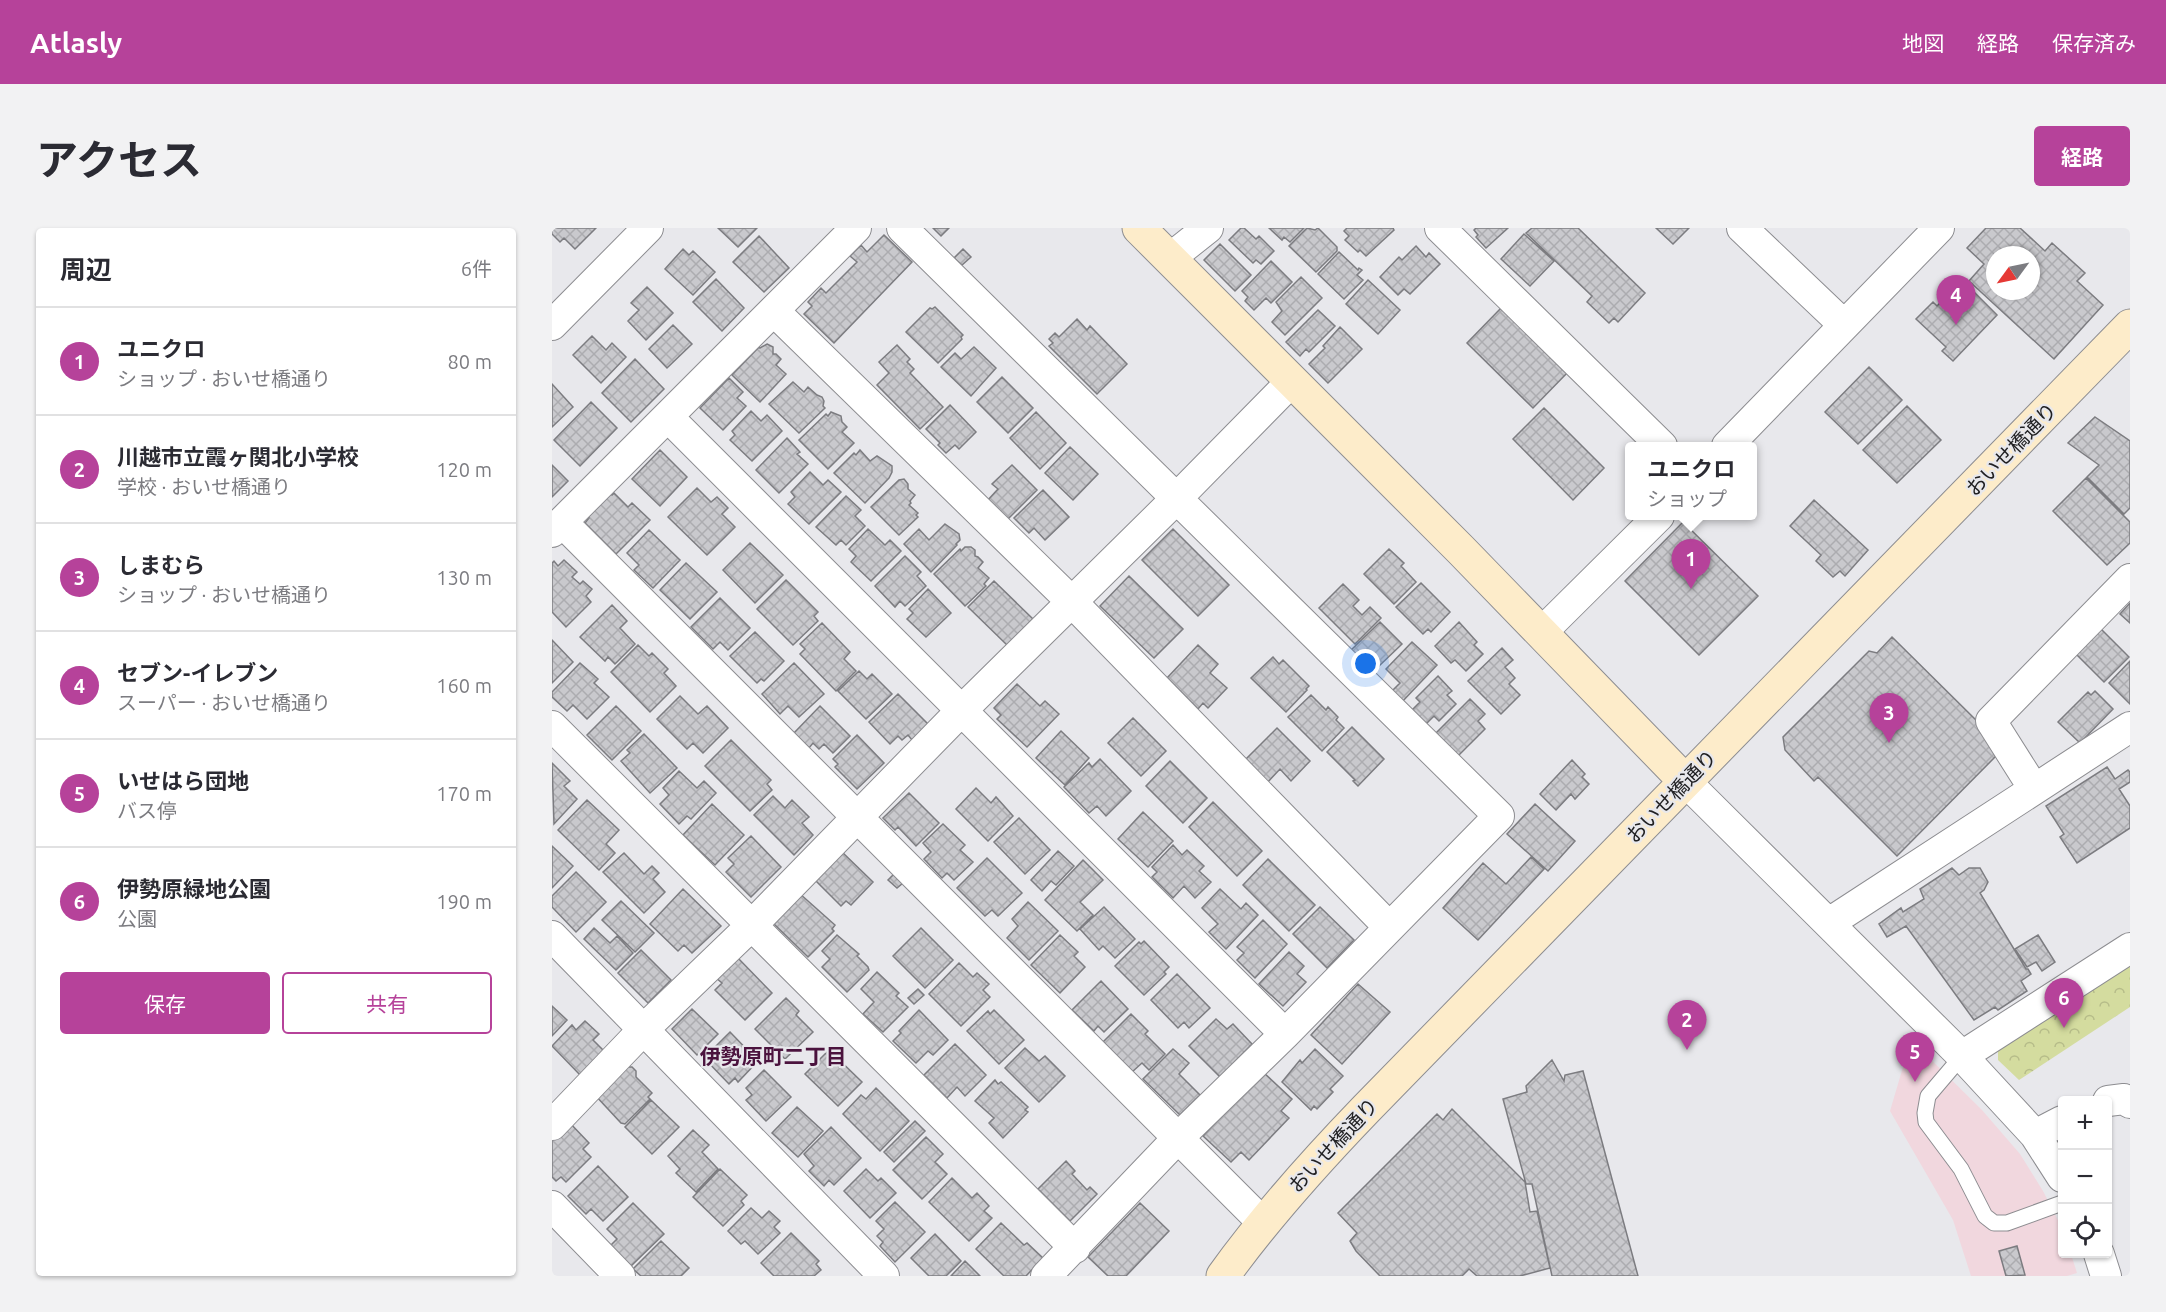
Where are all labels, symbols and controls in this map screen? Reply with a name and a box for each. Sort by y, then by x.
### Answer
text: Atlasly [30,27,122,58]
text: 地図 [1902,31,1944,55]
text: 経路 [1977,31,2019,55]
text: 保存済み [2052,31,2136,55]
button: 経路 [2034,126,2130,186]
text: アクセス [36,136,202,183]
north arrow [1986,246,2040,300]
text: 周辺 [60,255,112,284]
text: 6件 [461,257,492,280]
pin: 4 [1936,276,1976,325]
text: ユニクロ [117,336,205,361]
text: 1 [74,350,85,373]
text: 80 m [448,350,492,373]
text: ショップ · おいせ橋通り [117,367,331,390]
street label: おいせ橋通り [1961,398,2061,500]
popup [1625,442,1757,520]
text: 川越市立霞ヶ関北小学校 [117,444,359,469]
text: ユニクロ [1647,456,1735,481]
text: 2 [74,458,85,481]
text: 120 m [436,458,492,481]
text: 学校 · おいせ橋通り [117,475,291,498]
text: ショップ [1647,487,1727,510]
pin: 1 [1672,540,1710,589]
text: しまむら [117,552,205,577]
text: 3 [74,566,85,589]
text: 130 m [436,566,492,589]
text: ショップ · おいせ橋通り [117,583,331,606]
your location [1351,649,1380,678]
text: セブン-イレブン [117,660,278,685]
text: 4 [74,674,85,697]
text: 160 m [436,674,492,697]
text: スーパー · おいせ橋通り [117,691,331,714]
pin: 3 [1870,694,1908,743]
street label: おいせ橋通り [1621,745,1721,847]
text: いせはら団地 [117,768,249,793]
text: 5 [74,782,85,805]
text: 170 m [436,782,492,805]
text: バス停 [117,799,177,822]
text: 伊勢原緑地公園 [117,876,271,901]
text: 6 [74,890,85,913]
text: 190 m [436,890,492,913]
text: 公園 [117,907,157,930]
button: 保存 [60,972,270,1034]
button: 共有 [282,972,492,1034]
pin: 6 [2044,978,2084,1028]
pin: 2 [1668,1000,1706,1050]
pin: 5 [1896,1032,1934,1082]
district label: 伊勢原町二丁目 [700,1044,847,1068]
street label: おいせ橋通り [1284,1093,1382,1197]
map controls [2058,1096,2112,1258]
button: + [2058,1096,2112,1150]
button: − [2058,1150,2112,1204]
button: locate [2058,1204,2112,1258]

